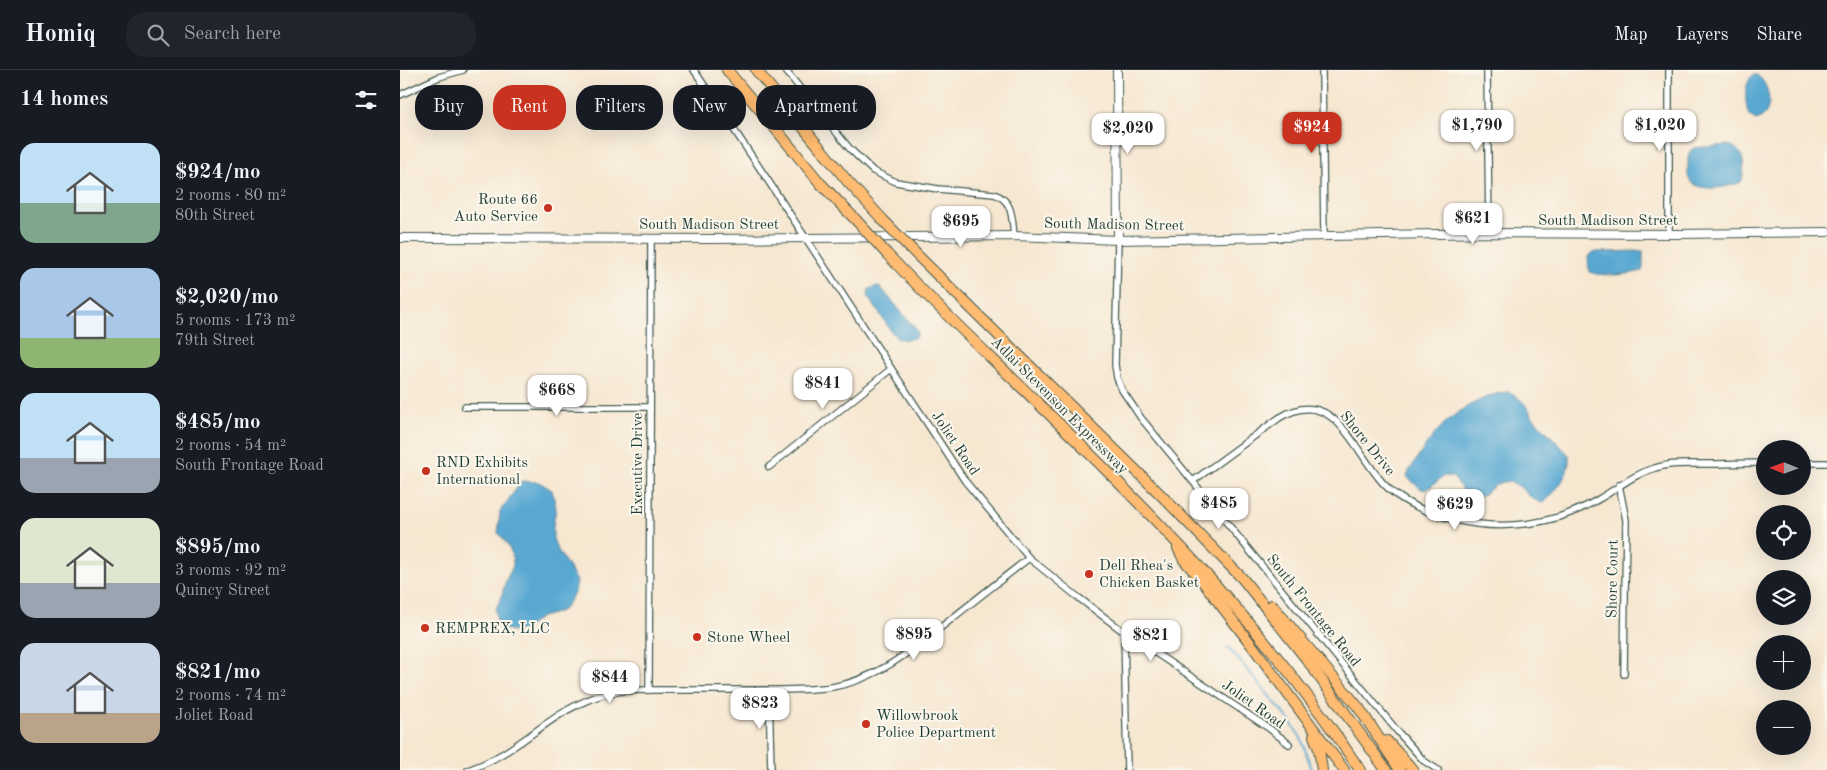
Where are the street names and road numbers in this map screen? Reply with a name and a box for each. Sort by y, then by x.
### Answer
street label: South Madison Street [1538,214,1678,229]
street label: South Madison Street [1044,217,1184,234]
street label: South Madison Street [639,218,779,233]
street label: Adlai Stevenson Expressway [987,335,1130,478]
street label: Joliet Road [928,409,982,479]
street label: Shore Drive [1336,409,1397,479]
street label: Executive Drive [631,412,646,515]
street label: Shore Court [1605,539,1622,619]
street label: South Frontage Road [1263,552,1363,670]
street label: Joliet Road [1219,678,1288,733]

